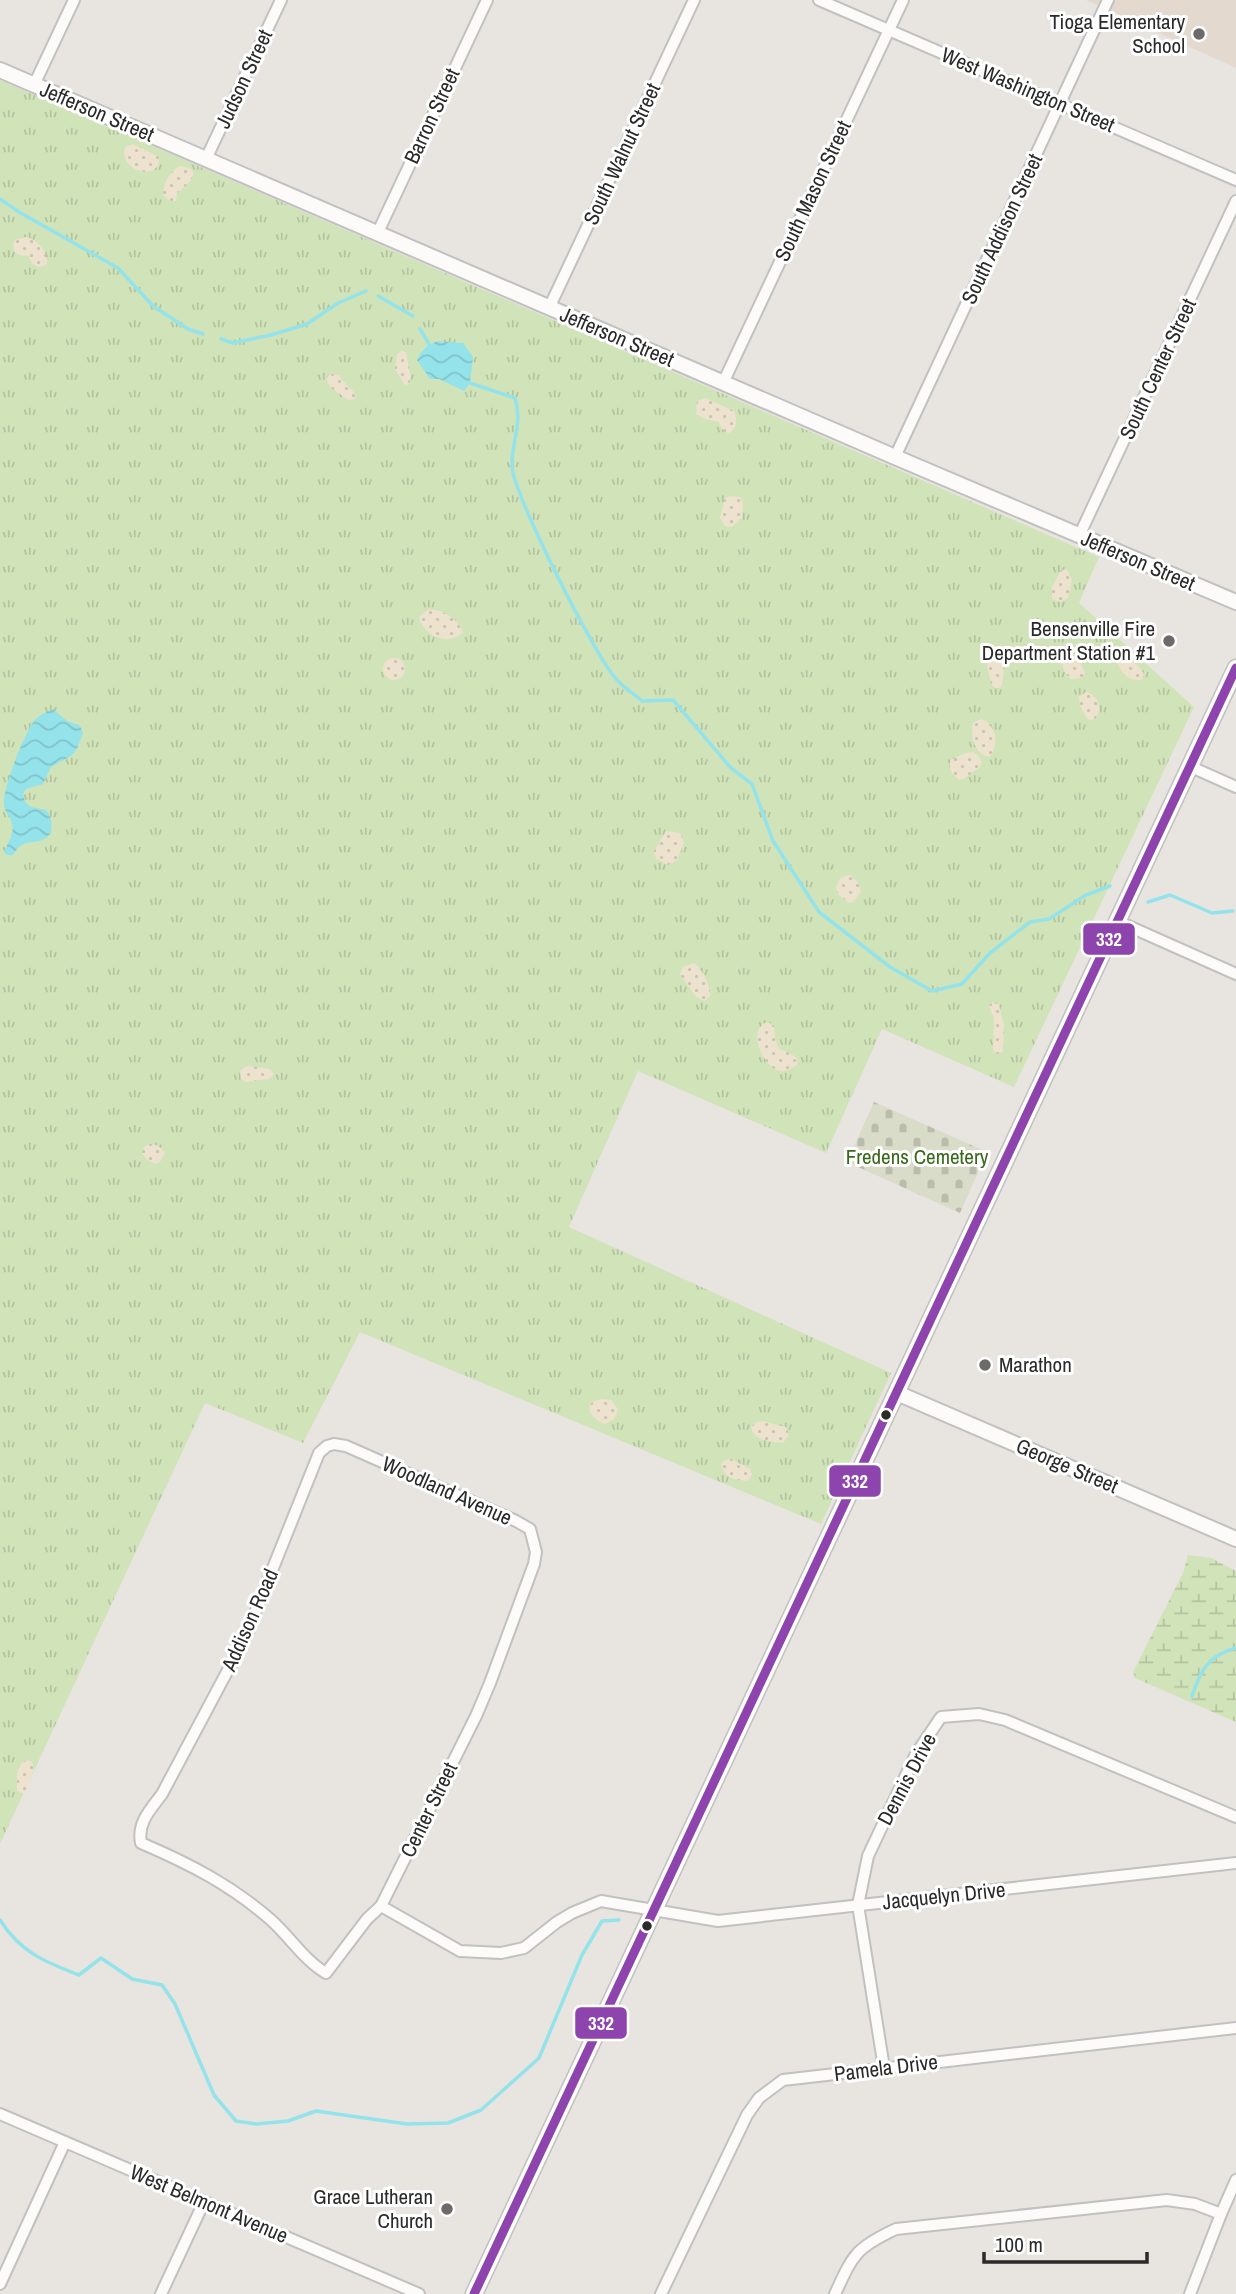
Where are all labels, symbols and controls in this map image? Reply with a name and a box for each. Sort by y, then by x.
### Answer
place label: Tioga Elementary School [1049,7,1185,60]
street label: Judson Street [208,24,279,133]
marker: Tioga Elementary School [1191,26,1207,42]
street label: West Washington Street [937,40,1120,139]
street label: Barron Street [397,63,466,168]
street label: Jefferson Street [36,74,159,149]
street label: South Walnut Street [576,78,667,229]
street label: South Mason Street [767,116,858,266]
street label: South Addison Street [954,149,1049,309]
street label: South Center Street [1112,294,1203,444]
street label: Jefferson Street [556,299,679,374]
street label: Jefferson Street [1077,523,1200,598]
place label: Bensenville Fire Department Station #1 [982,614,1155,667]
marker: Bensenville Fire Department Station #1 [1161,633,1177,649]
line badge: 332 [1082,922,1136,956]
text: 332 [1096,926,1122,952]
park label: Fredens Cemetery [846,1142,989,1171]
place label: Marathon [999,1350,1072,1379]
marker: Marathon [977,1357,993,1373]
unlabelled marker [879,1408,893,1422]
street label: George Street [1012,1431,1123,1500]
street label: Woodland Avenue [378,1449,517,1532]
line badge: 332 [828,1464,882,1498]
text: 332 [842,1468,868,1494]
street label: Addison Road [214,1564,285,1676]
street label: Dennis Drive [870,1728,943,1830]
street label: Center Street [393,1757,464,1862]
street label: Jacquelyn Drive [881,1875,1007,1916]
unlabelled marker [640,1919,654,1933]
line badge: 332 [574,2006,628,2040]
text: 332 [588,2010,614,2036]
street label: Pamela Drive [832,2047,939,2088]
street label: West Belmont Avenue [126,2157,293,2250]
place label: Grace Lutheran Church [313,2182,433,2235]
marker: Grace Lutheran Church [439,2201,455,2217]
scale bar [984,2220,1147,2264]
text: 100 m [995,2230,1043,2259]

